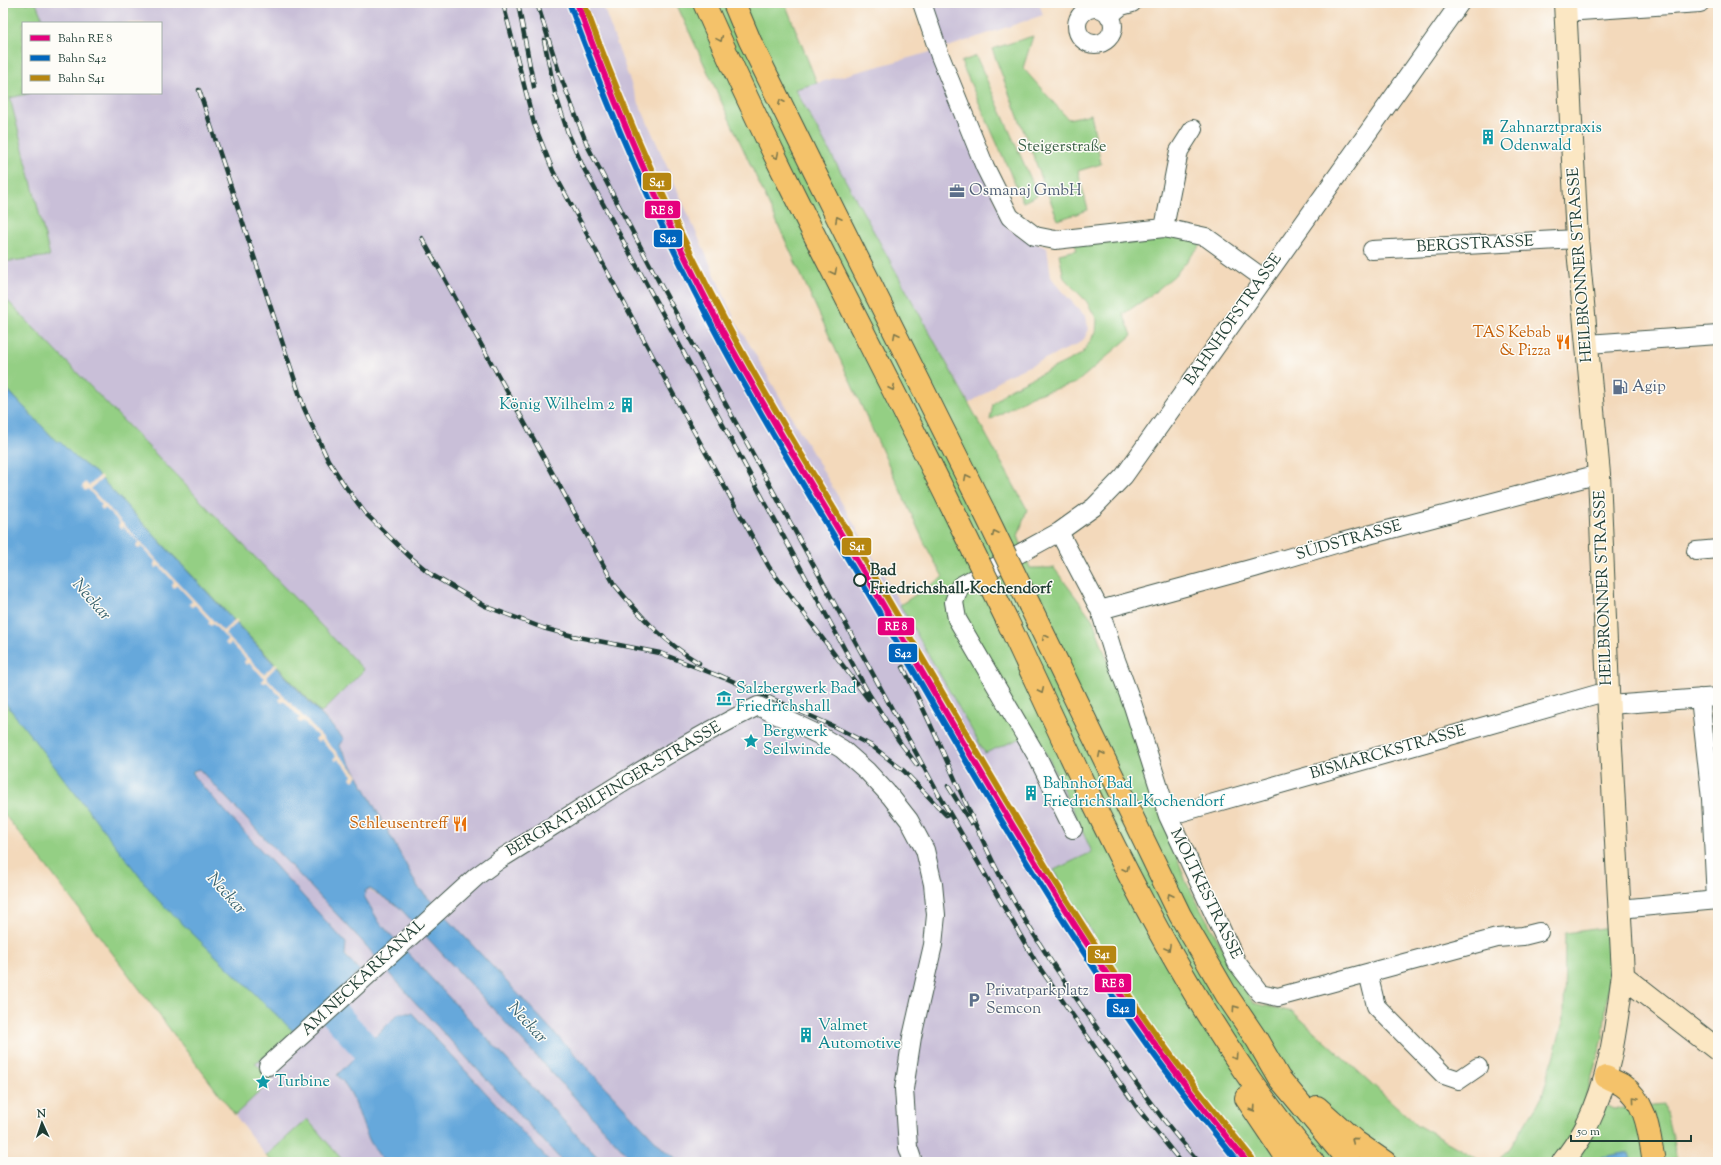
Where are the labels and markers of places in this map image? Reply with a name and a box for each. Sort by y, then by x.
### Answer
place label: Zahnarztpraxis Odenwald [1500,117,1602,158]
building icon: Zahnarztpraxis Odenwald [1479,128,1497,146]
place label: Osmanaj GmbH [969,180,1082,203]
office icon: Osmanaj GmbH [948,182,966,200]
place label: TAS Kebab & Pizza [1473,322,1552,363]
restaurant icon: TAS Kebab & Pizza [1554,333,1572,351]
place label: Agip [1632,376,1666,399]
fuel station icon: Agip [1611,378,1629,396]
place label: König Wilhelm 2 [499,394,616,417]
building icon: König Wilhelm 2 [618,396,636,414]
place label: Bad Friedrichshall-Kochendorf [870,560,1053,601]
marker: Bad Friedrichshall-Kochendorf [853,573,867,587]
place label: Salzbergwerk Bad Friedrichshall [736,678,857,719]
museum icon: Salzbergwerk Bad Friedrichshall [715,689,733,707]
place label: Bergwerk Seilwinde [763,721,831,762]
place icon: Bergwerk Seilwinde [742,732,760,750]
place label: Bahnhof Bad Friedrichshall-Kochendorf [1043,773,1226,814]
building icon: Bahnhof Bad Friedrichshall-Kochendorf [1022,784,1040,802]
place label: Schleusentreff [349,813,449,836]
restaurant icon: Schleusentreff [451,815,469,833]
place label: Privatparkplatz Semcon [986,980,1089,1021]
parking icon: Privatparkplatz Semcon [965,991,983,1009]
place label: Valmet Automotive [818,1015,901,1056]
building icon: Valmet Automotive [797,1026,815,1044]
place label: Turbine [275,1071,330,1094]
place icon: Turbine [254,1073,272,1091]

